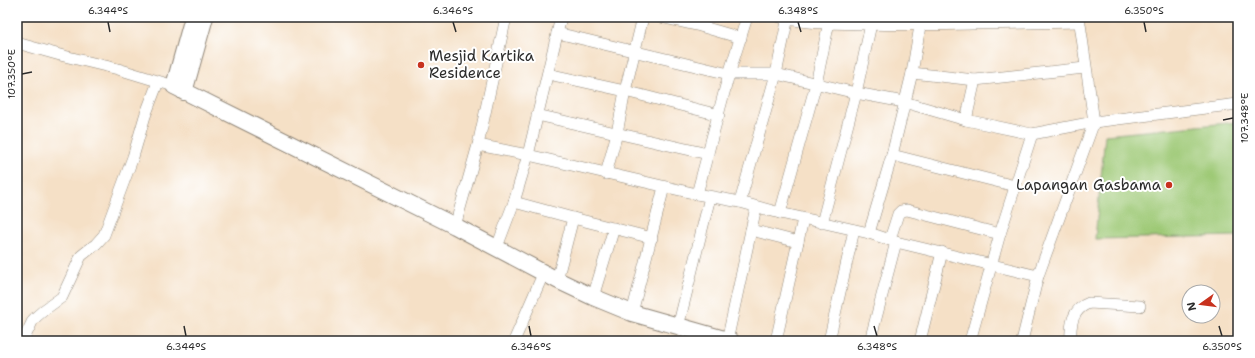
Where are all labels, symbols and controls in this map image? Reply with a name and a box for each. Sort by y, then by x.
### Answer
text: 6.344°S [88,4,129,17]
text: 6.346°S [433,4,474,17]
text: 6.348°S [778,4,819,17]
text: 6.350°S [1124,4,1164,17]
place label: Mesjid Kartika Residence [429,46,535,83]
text: 107.350°E [5,49,18,99]
marker: Mesjid Kartika Residence [416,60,426,70]
text: 107.348°E [1238,93,1251,143]
place label: Lapangan Gasbama [1016,175,1162,195]
marker: Lapangan Gasbama [1164,180,1174,190]
north arrow [1181,284,1221,324]
text: N [1183,300,1200,312]
text: 6.344°S [166,340,207,353]
text: 6.346°S [511,340,552,353]
text: 6.348°S [857,340,898,353]
text: 6.350°S [1202,340,1242,353]

